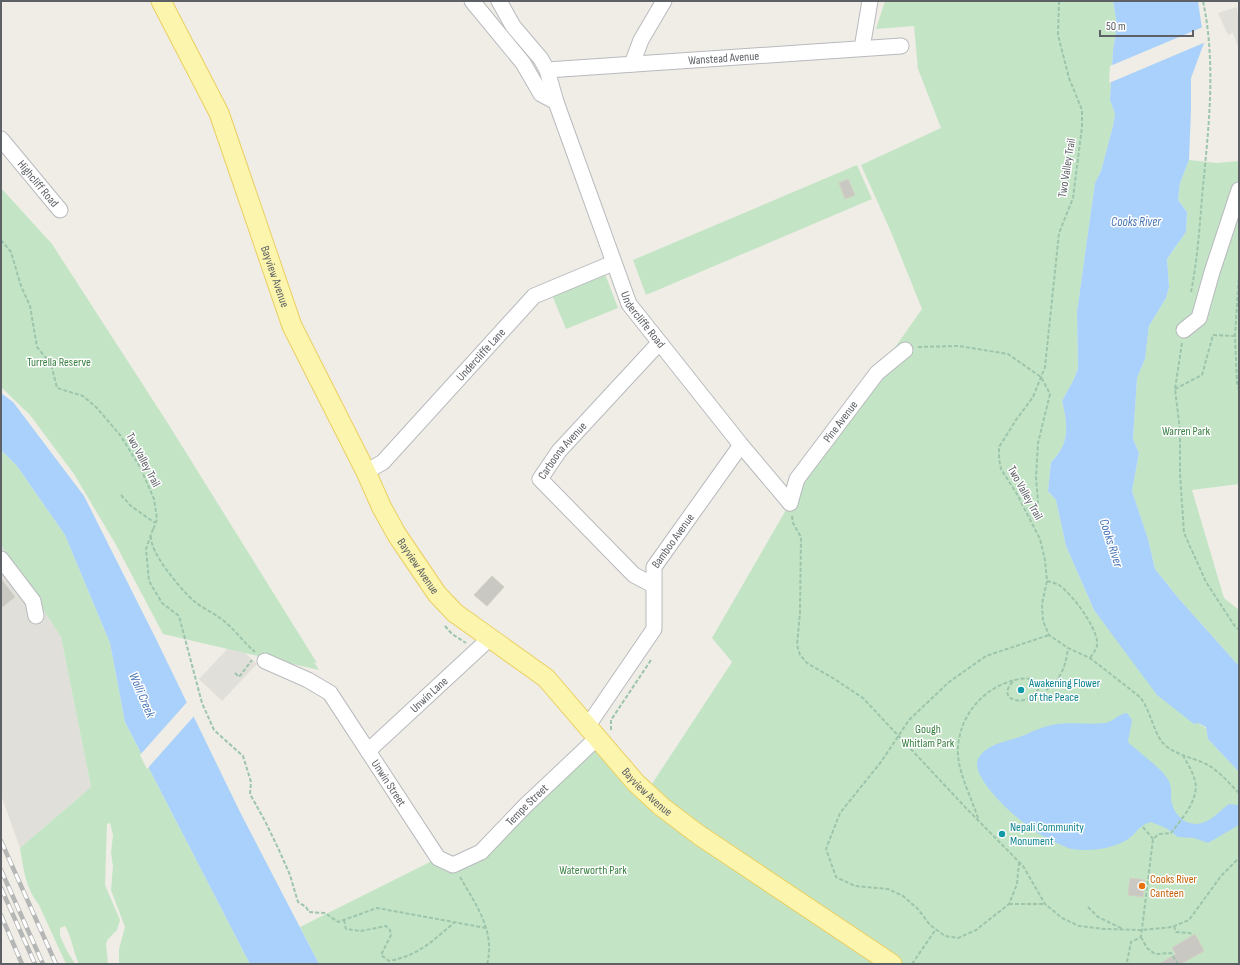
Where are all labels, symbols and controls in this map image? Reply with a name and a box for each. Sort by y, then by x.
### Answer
scale bar [1100,12,1193,38]
text: 50 m [1106,19,1126,34]
street label: Wanstead Avenue [688,48,760,68]
street label: Two Valley Trail [1055,137,1079,199]
street label: Highcliff Road [14,157,62,210]
water label: Cooks River [1111,214,1162,230]
street label: Bayview Avenue [258,244,293,310]
street label: Undercliffe Road [618,289,669,351]
street label: Undercliffe Lane [453,325,509,384]
park label: Turrella Reserve [27,355,91,370]
street label: Pine Avenue [820,397,861,445]
street label: Carboona Avenue [535,418,590,482]
park label: Warren Park [1162,424,1211,439]
street label: Two Valley Trail [122,430,164,490]
street label: Two Valley Trail [1004,463,1046,523]
street label: Bamboo Avenue [648,510,698,571]
water label: Cooks River [1096,517,1127,570]
street label: Bayview Avenue [394,535,443,597]
water label: Wolli Creek [125,670,159,721]
street label: Unwin Lane [407,673,451,716]
place label: Awakening Flower of the Peace [1028,676,1101,705]
marker: Awakening Flower of the Peace [1016,685,1026,695]
park label: Gough Whitlam Park [902,722,955,751]
street label: Unwin Street [368,757,410,809]
street label: Bayview Avenue [619,764,675,820]
street label: Tempe Street [502,780,551,829]
place label: Nepali Community Monument [1010,820,1084,849]
marker: Nepali Community Monument [997,829,1007,839]
park label: Waterworth Park [559,863,627,878]
place label: Cooks River Canteen [1150,872,1197,901]
marker: Cooks River Canteen [1137,881,1147,891]

